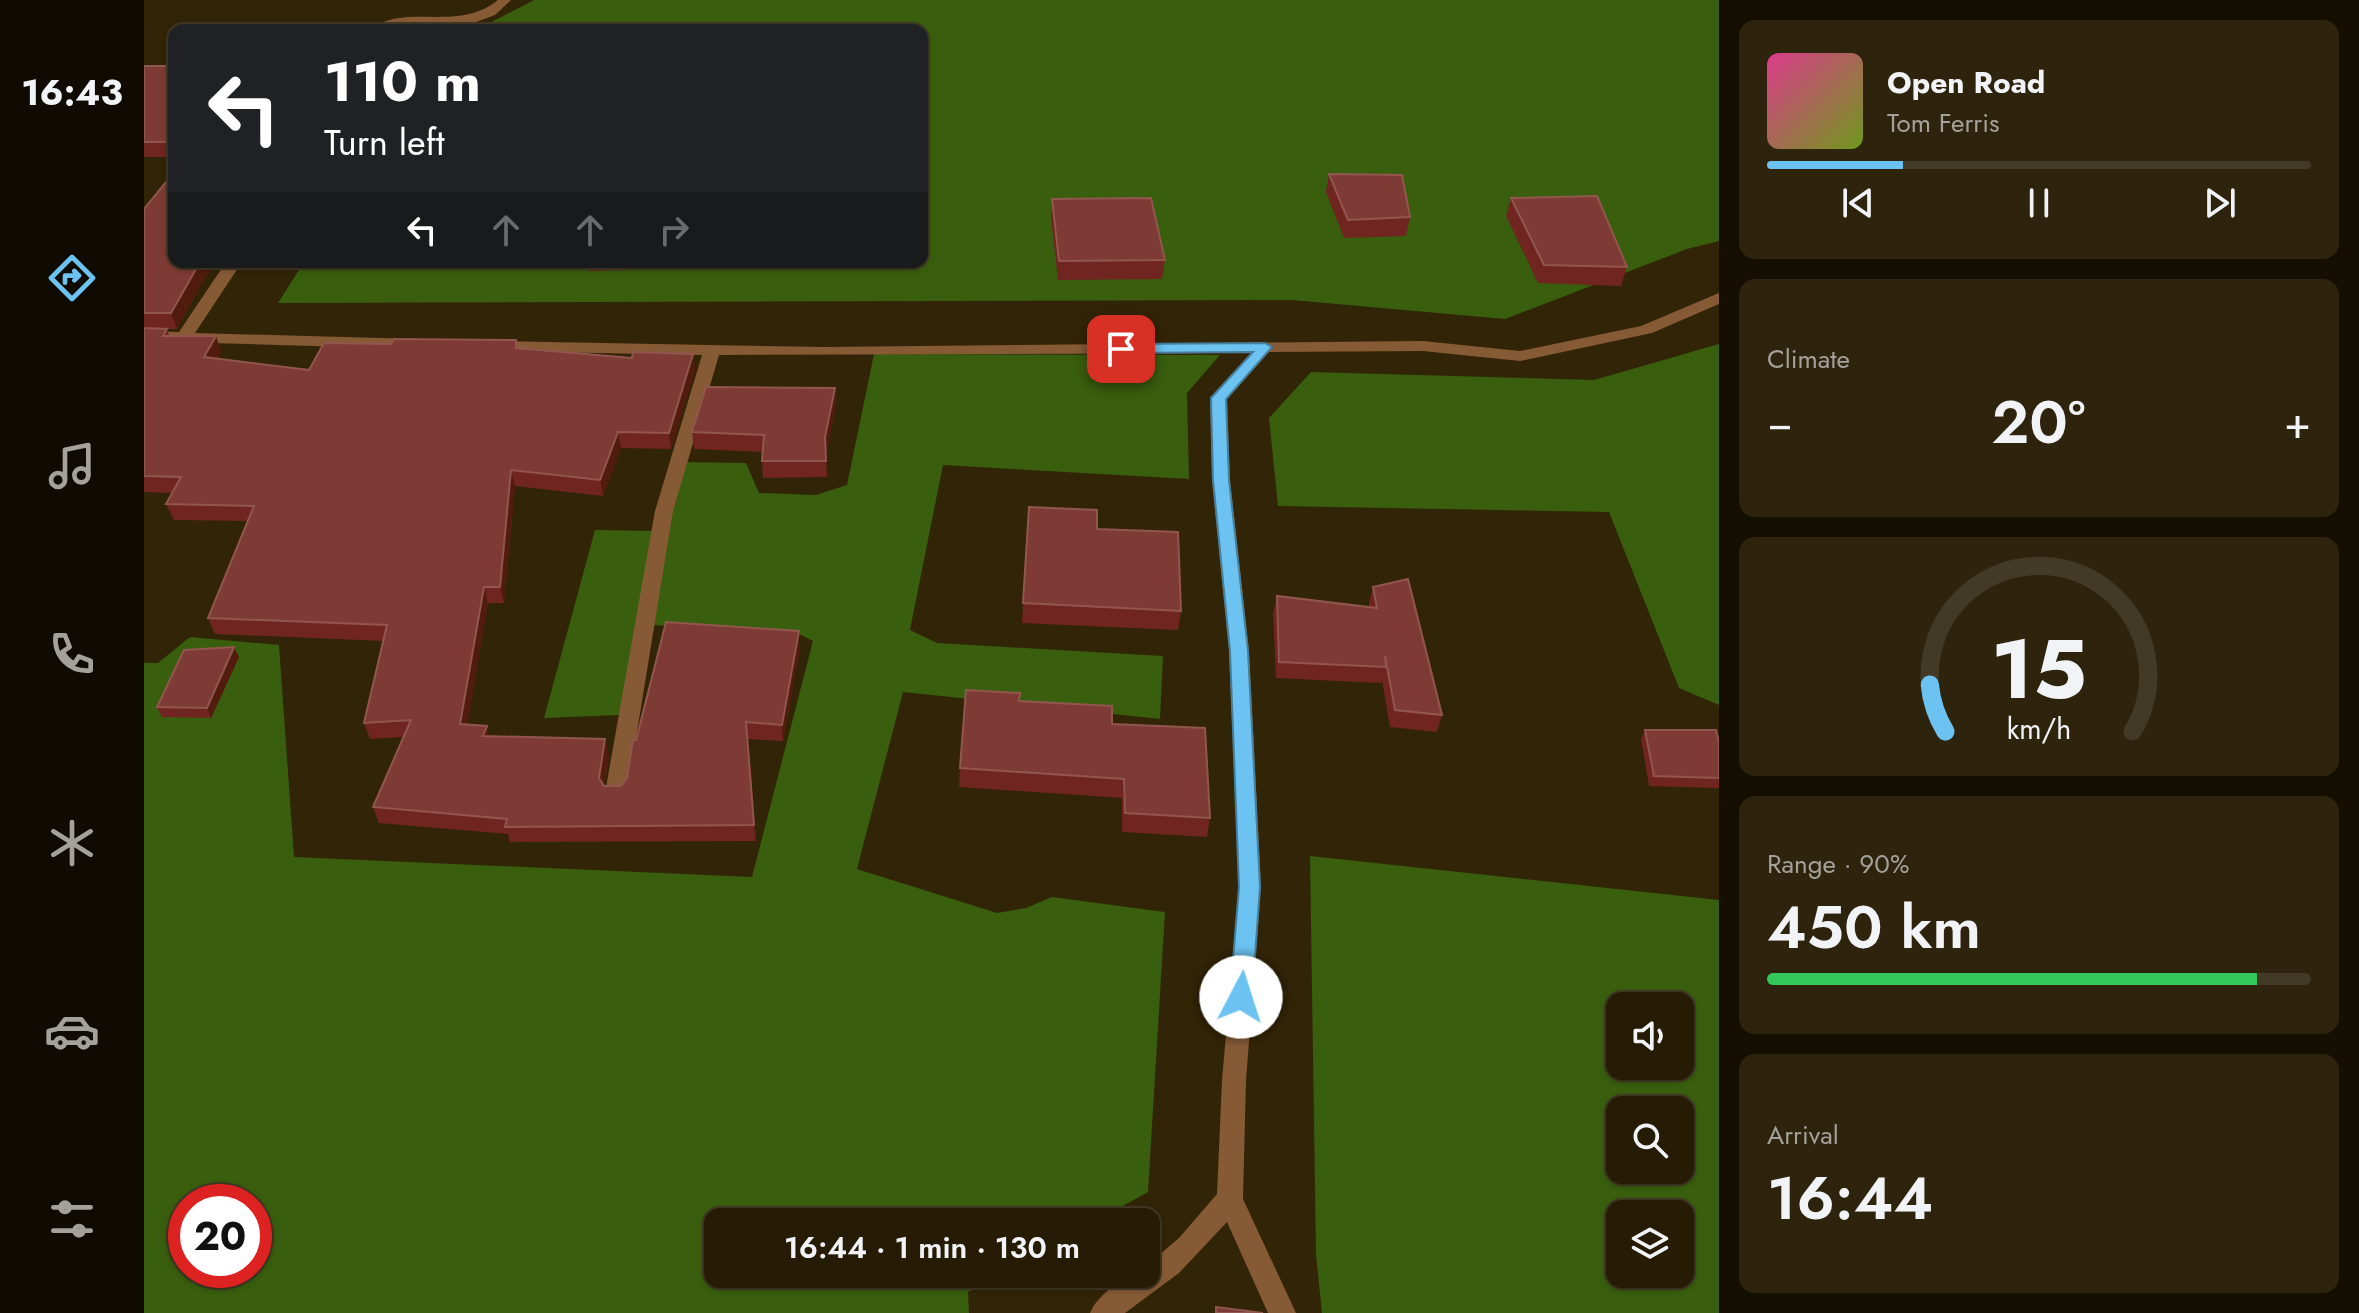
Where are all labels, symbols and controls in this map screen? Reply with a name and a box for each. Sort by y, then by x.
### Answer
text: 110 m [324,41,481,122]
icon: left [192,56,296,160]
text: Open Road [1887,61,2045,104]
text: 16:43 [21,66,123,118]
text: Tom Ferris [1887,104,1999,142]
text: Turn left [324,116,445,168]
icon: previous [1836,181,1880,225]
icon: pause [2017,181,2061,225]
icon: next [2198,181,2242,225]
icon: left [400,208,444,252]
icon: ahead [484,208,528,252]
icon: ahead [568,208,612,252]
icon: right [652,208,696,252]
icon: directions [44,250,100,306]
pin [1087,315,1155,383]
icon: arrive [1099,327,1143,371]
text: Climate [1767,340,1850,378]
text: 20° [1992,379,2085,466]
text: − [1767,391,1793,455]
text: + [2284,391,2311,455]
icon: music [44,438,100,494]
text: 15 [1991,609,2087,729]
icon: phone [44,626,100,682]
text: km/h [2007,709,2071,751]
icon: climate [44,815,100,871]
text: Range · 90% [1767,845,1909,883]
text: 450 km [1767,884,1981,971]
position arrow [1199,955,1283,1039]
map controls [1606,992,1694,1288]
button: sound [1606,992,1694,1080]
icon: car [44,1003,100,1059]
button: search [1606,1096,1694,1184]
text: Arrival [1767,1116,1839,1154]
text: 16:44 [1767,1155,1933,1242]
speed limit sign: 20 [168,1184,272,1288]
icon: filters [44,1191,100,1247]
button: layers [1606,1200,1694,1288]
text: 16:44 · 1 min · 130 m [784,1226,1080,1269]

